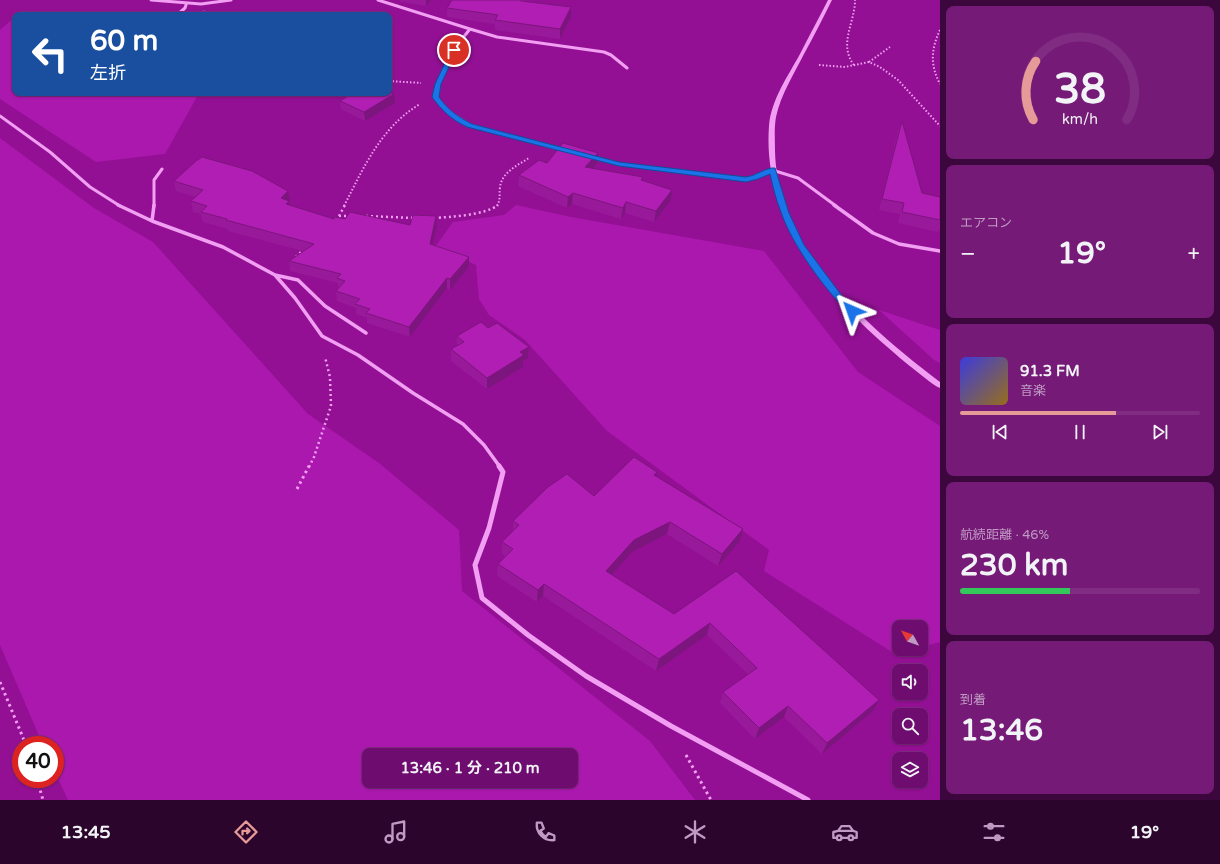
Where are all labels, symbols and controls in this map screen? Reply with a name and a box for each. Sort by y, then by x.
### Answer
text: 60 m [90,24,158,58]
icon: left [24,28,76,80]
pin [437,33,471,67]
icon: arrive [443,39,465,61]
text: 左折 [90,62,126,84]
text: 38 [1054,65,1106,115]
text: km/h [1062,111,1098,128]
text: エアコン [960,215,1012,231]
text: 19° [1057,235,1106,272]
text: − [960,241,976,267]
text: + [1188,241,1200,267]
position arrow [831,290,873,332]
text: 91.3 FM [1020,362,1080,380]
text: 音楽 [1020,383,1046,399]
icon: previous [989,421,1011,443]
icon: pause [1069,421,1091,443]
icon: next [1149,421,1171,443]
text: 航続距離 · 46% [960,527,1049,543]
text: 230 km [960,547,1068,584]
north arrow [892,620,928,656]
map controls [892,620,928,788]
button: sound [892,664,928,700]
text: 到着 [960,692,986,708]
button: search [892,708,928,744]
text: 13:46 [960,712,1043,749]
speed limit sign: 40 [12,736,64,788]
button: layers [892,752,928,788]
text: 13:46 · 1 分 · 210 m [400,759,540,777]
icon: directions [232,818,260,846]
icon: music [382,818,410,846]
icon: phone [531,818,559,846]
icon: climate [681,818,709,846]
icon: car [831,818,859,846]
icon: filters [980,818,1008,846]
text: 13:45 [61,821,111,843]
text: 19° [1130,821,1159,843]

